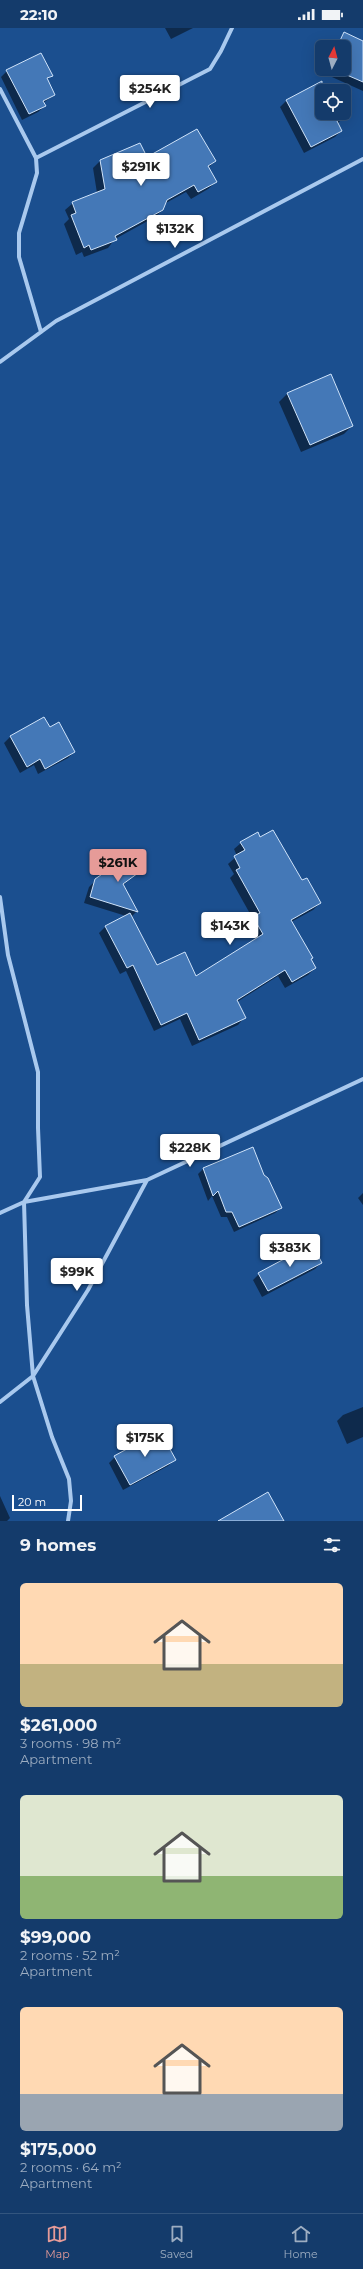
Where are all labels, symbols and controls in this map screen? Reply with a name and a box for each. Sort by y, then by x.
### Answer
text: 22:10 [20,5,58,24]
north arrow [315,40,351,76]
map controls [315,40,351,120]
pin: $254K [122,75,178,109]
text: $254K [129,80,171,96]
button: locate [315,84,351,120]
pin: $291K [113,153,169,187]
text: $291K [122,158,160,174]
pin: $132K [147,215,203,249]
text: $132K [156,220,194,236]
pin: $261K [90,849,146,883]
text: $261K [99,854,137,870]
pin: $143K [202,912,258,946]
text: $143K [210,917,250,933]
pin: $228K [162,1134,218,1168]
text: $228K [169,1139,211,1155]
pin: $383K [262,1234,318,1268]
text: $383K [269,1239,311,1255]
pin: $99K [53,1258,101,1292]
text: $99K [60,1263,94,1279]
pin: $175K [117,1424,173,1458]
text: $175K [126,1429,164,1445]
scale bar [12,1493,82,1512]
text: 20 m [18,1495,46,1509]
icon: filters [321,1534,343,1556]
text: 9 homes [20,1535,96,1555]
icon: home [146,1609,218,1681]
text: $261,000 [20,1715,97,1735]
text: 3 rooms · 98 m² [20,1735,121,1751]
text: Apartment [20,1751,92,1767]
icon: home [146,1821,218,1893]
text: $99,000 [20,1927,91,1947]
text: 2 rooms · 52 m² [20,1947,120,1963]
text: Apartment [20,1963,92,1979]
icon: home [146,2033,218,2105]
text: $175,000 [20,2139,97,2159]
text: 2 rooms · 64 m² [20,2159,122,2175]
text: Apartment [20,2175,92,2191]
tab: Map [45,2223,70,2261]
tab: Saved [160,2223,193,2261]
tab: Home [284,2223,318,2261]

